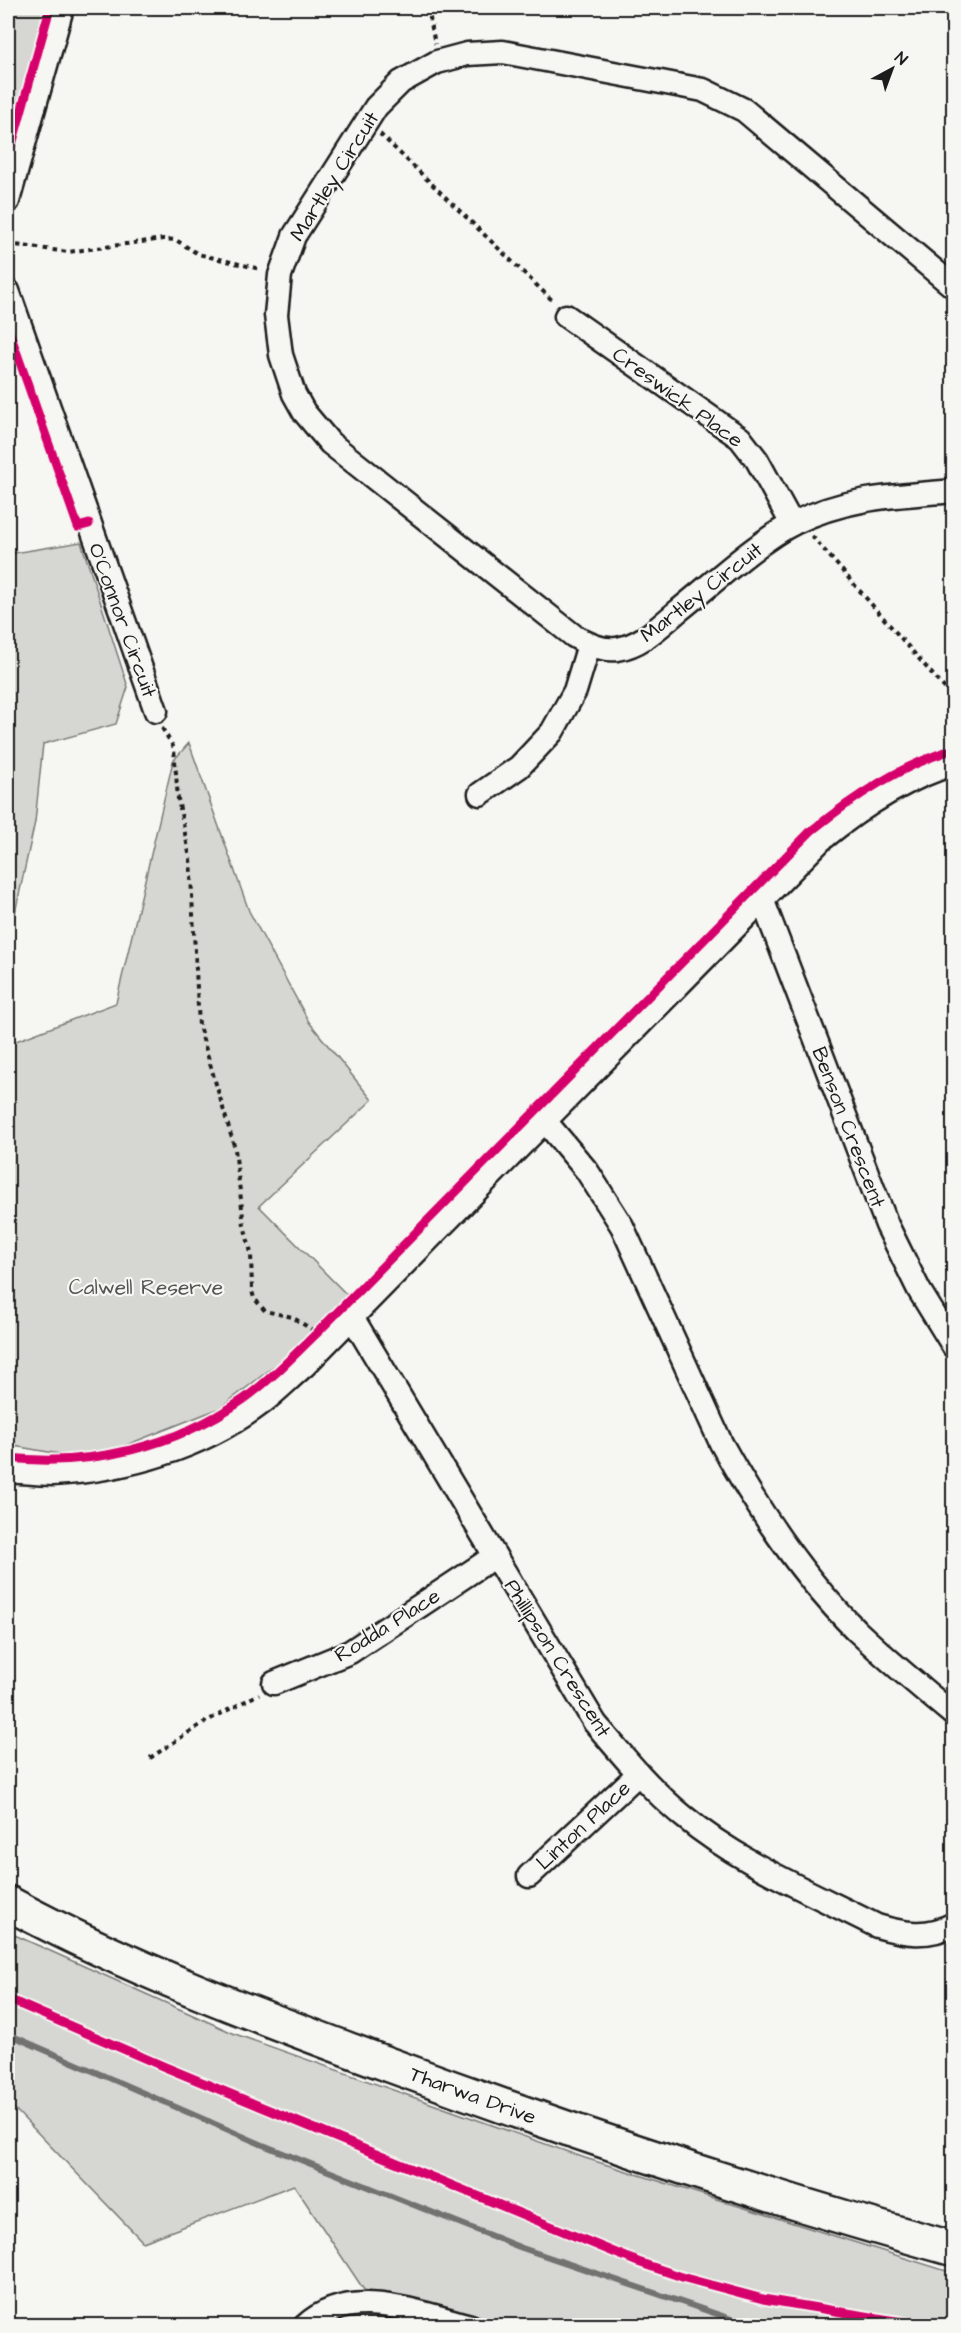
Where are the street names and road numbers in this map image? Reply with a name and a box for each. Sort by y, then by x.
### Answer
street label: Martley Circuit [283,105,388,248]
street label: Creswick Place [606,340,749,455]
street label: Martley Circuit [634,535,770,651]
street label: O'Connor Circuit [81,539,164,702]
street label: Benson Crescent [805,1043,893,1212]
street label: Phillipson Crescent [496,1574,618,1744]
street label: Rodda Place [329,1581,446,1669]
street label: Linton Place [530,1774,637,1877]
street label: Tharwa Drive [406,2059,540,2132]

